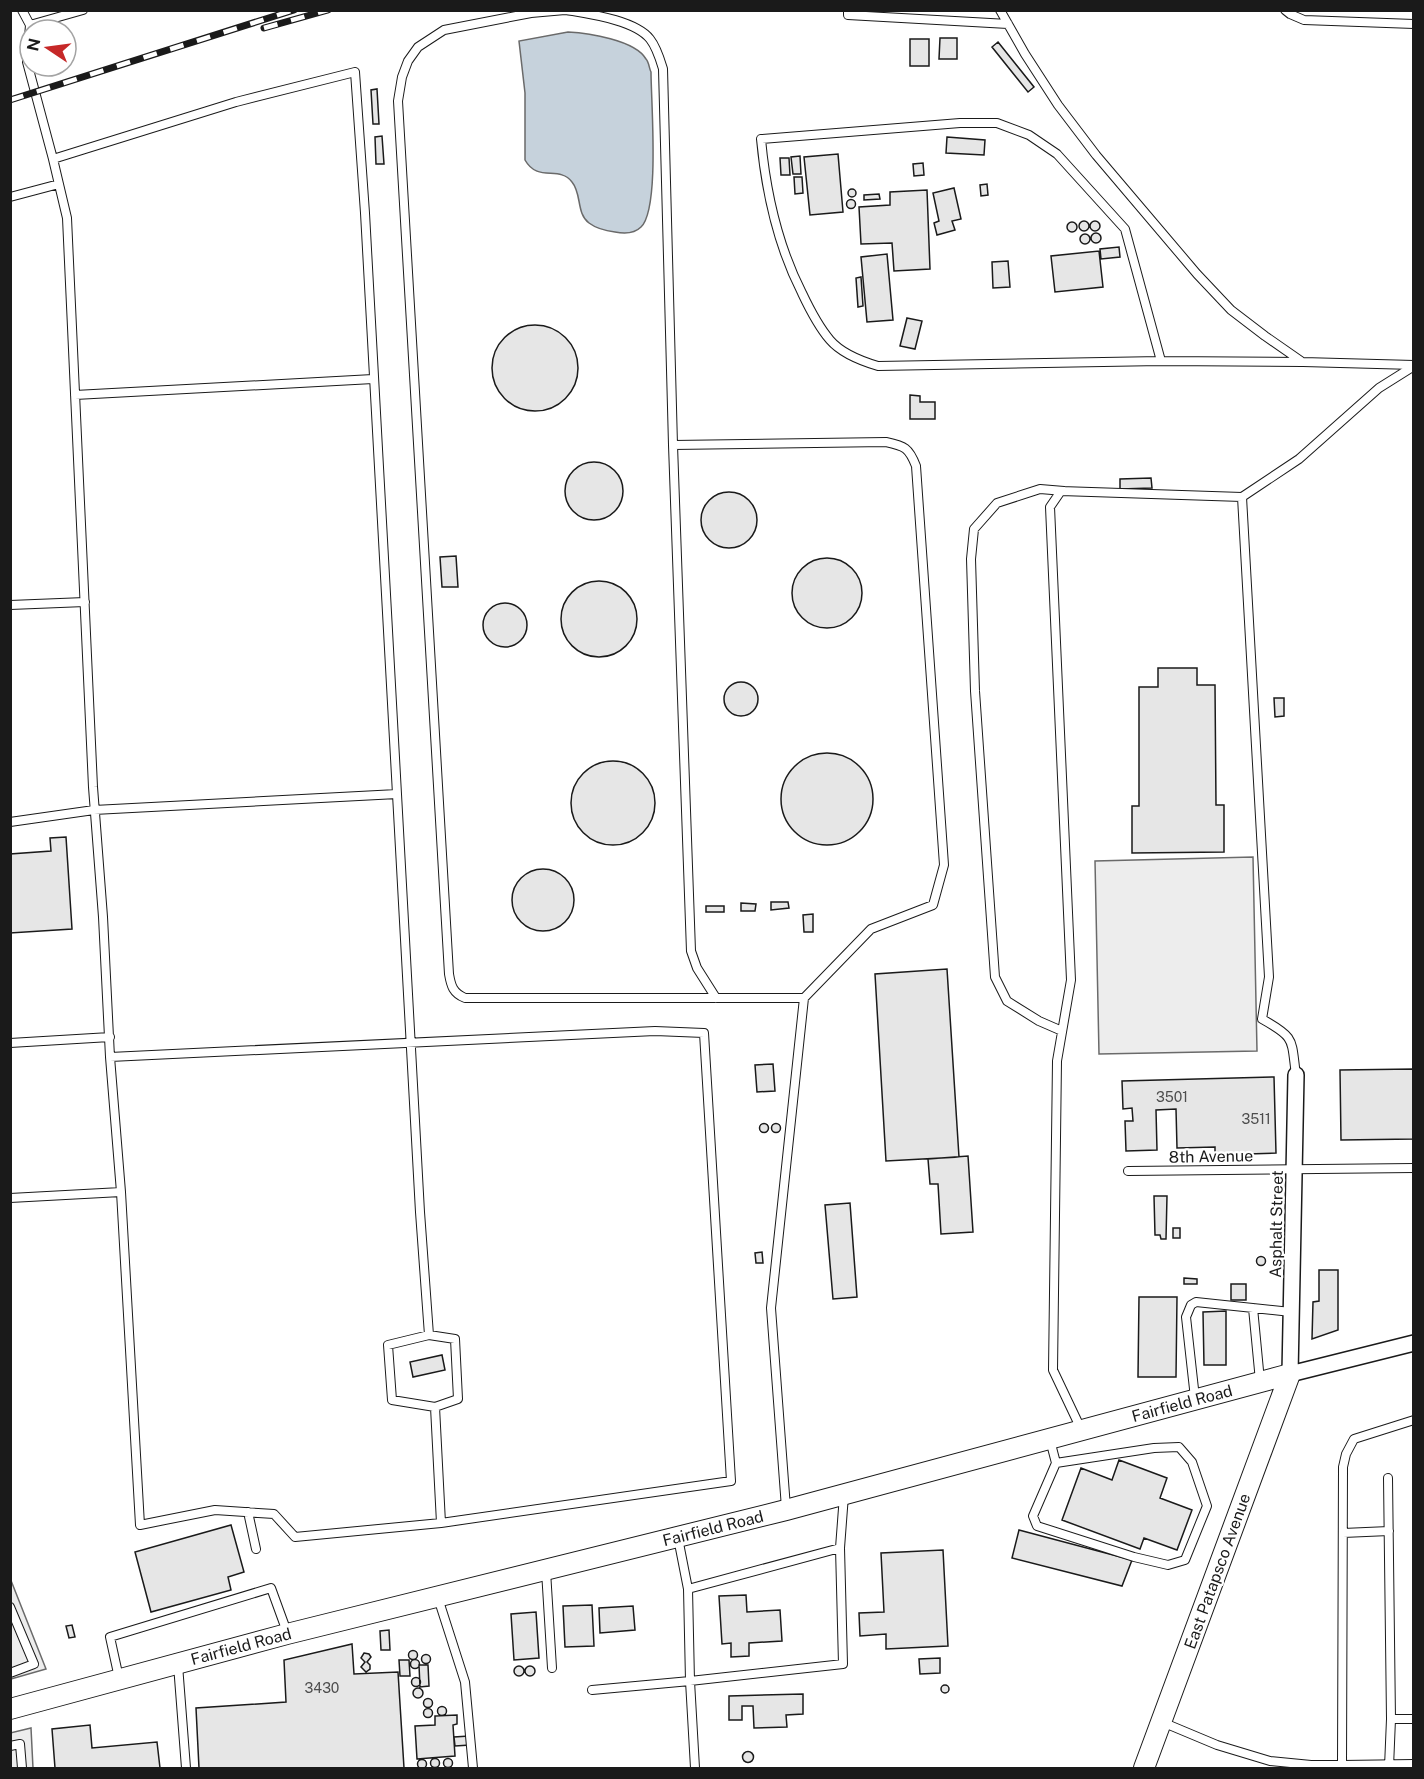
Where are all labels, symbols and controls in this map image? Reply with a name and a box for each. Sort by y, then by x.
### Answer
north arrow [18,18,78,78]
text: N [23,37,45,53]
house number: 3501 [1156,1089,1188,1105]
house number: 3511 [1241,1111,1271,1127]
street label: 8th Avenue [1169,1146,1253,1167]
street label: Asphalt Street [1266,1170,1287,1278]
street label: Fairfield Road [1130,1381,1235,1426]
street label: East Patapsco Avenue [1180,1491,1254,1652]
street label: Fairfield Road [661,1507,766,1550]
street label: Fairfield Road [189,1624,294,1669]
house number: 3430 [305,1680,339,1696]

